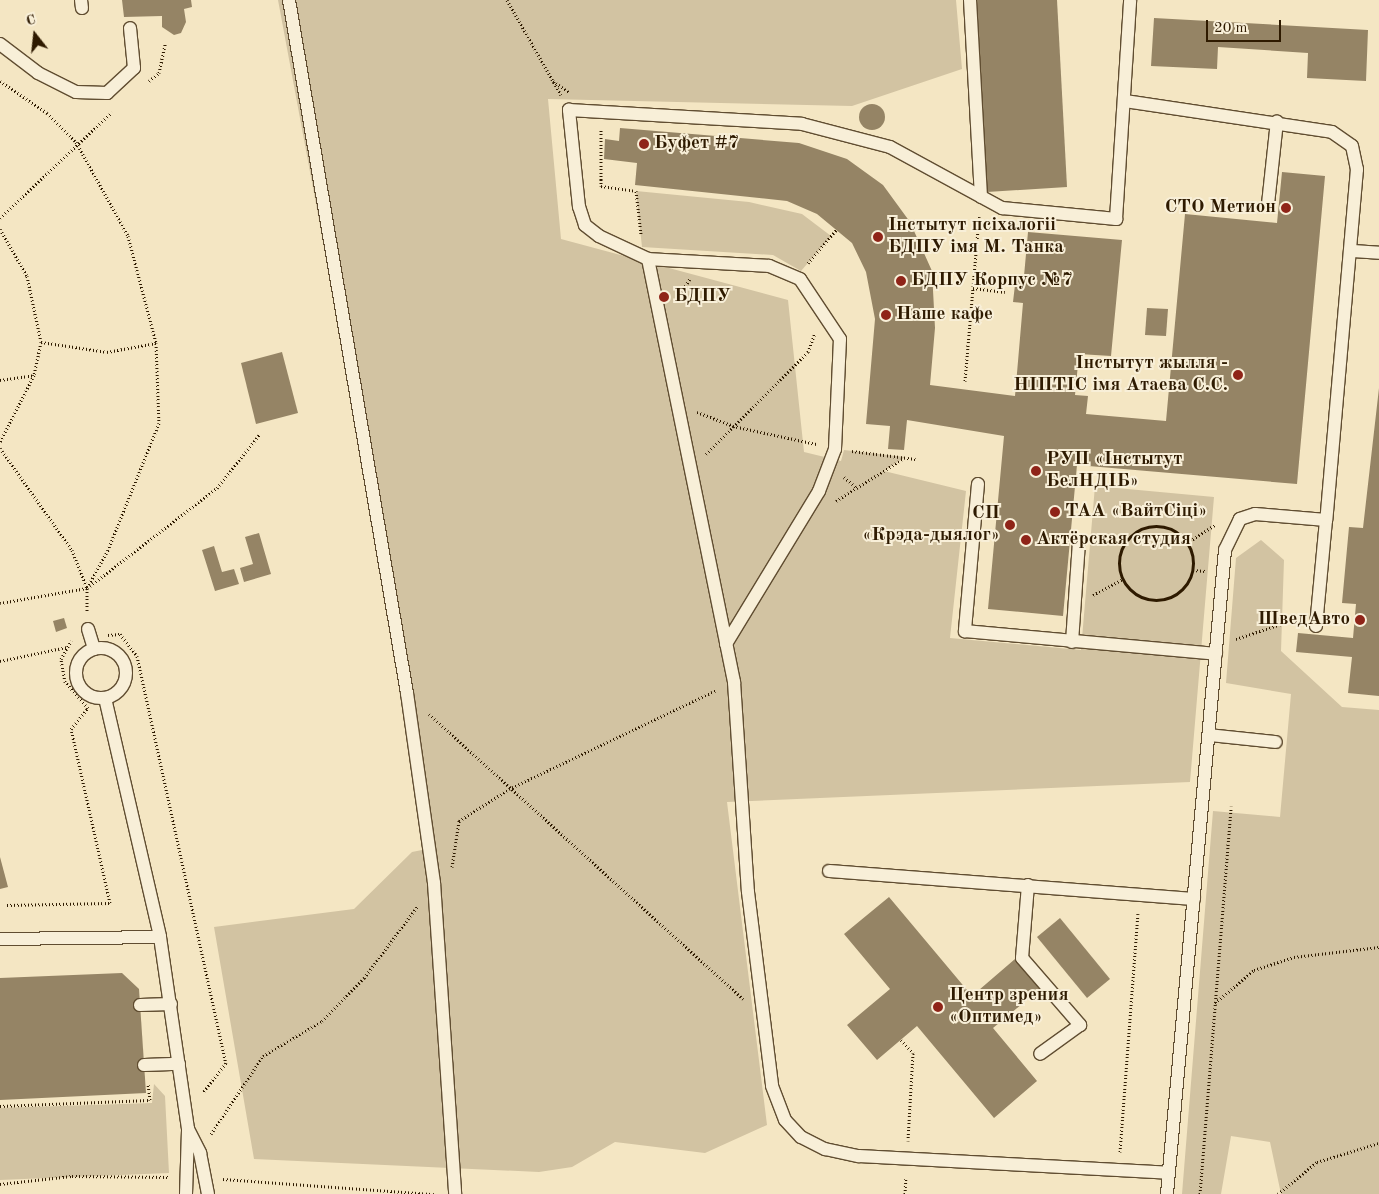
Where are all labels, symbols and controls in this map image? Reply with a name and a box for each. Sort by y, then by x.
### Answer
north arrow [10,10,60,60]
scale bar [1209,10,1284,42]
text: С [24,13,37,29]
text: 20 m [1214,21,1248,36]
place label: Буфет #7 [654,133,739,155]
marker: Буфет #7 [638,138,650,150]
place label: СТО Метион [1165,197,1276,219]
marker: СТО Метион [1280,202,1292,214]
place label: Інстытут псіхалогіі БДПУ імя М. Танка [888,215,1064,259]
marker: Інстытут псіхалогіі БДПУ імя М. Танка [872,231,884,243]
place label: БДПУ Корпус №7 [911,270,1073,292]
marker: БДПУ Корпус №7 [895,275,907,287]
place label: БДПУ [674,286,731,308]
marker: БДПУ [658,291,670,303]
place label: Наше кафе [896,304,993,326]
marker: Наше кафе [880,309,892,321]
place label: Інстытут жылля - НІПТІС імя Атаева С.С. [1013,353,1228,397]
marker: Інстытут жылля - НІПТІС імя Атаева С.С. [1232,369,1244,381]
place label: РУП «Інстытут БелНДІБ» [1046,449,1182,493]
marker: РУП «Інстытут БелНДІБ» [1030,465,1042,477]
place label: ТАА «ВайтСіці» [1065,501,1207,523]
place label: СП «Крэда-дыялог» [862,503,1000,547]
marker: ТАА «ВайтСіці» [1049,506,1061,518]
marker: СП «Крэда-дыялог» [1004,519,1016,531]
place label: Актёрская студия [1036,529,1191,551]
marker: Актёрская студия [1020,534,1032,546]
place label: ШведАвто [1258,609,1350,631]
marker: ШведАвто [1354,614,1366,626]
place label: Центр зрения «Оптимед» [949,985,1069,1029]
marker: Центр зрения «Оптимед» [931,1000,945,1014]

